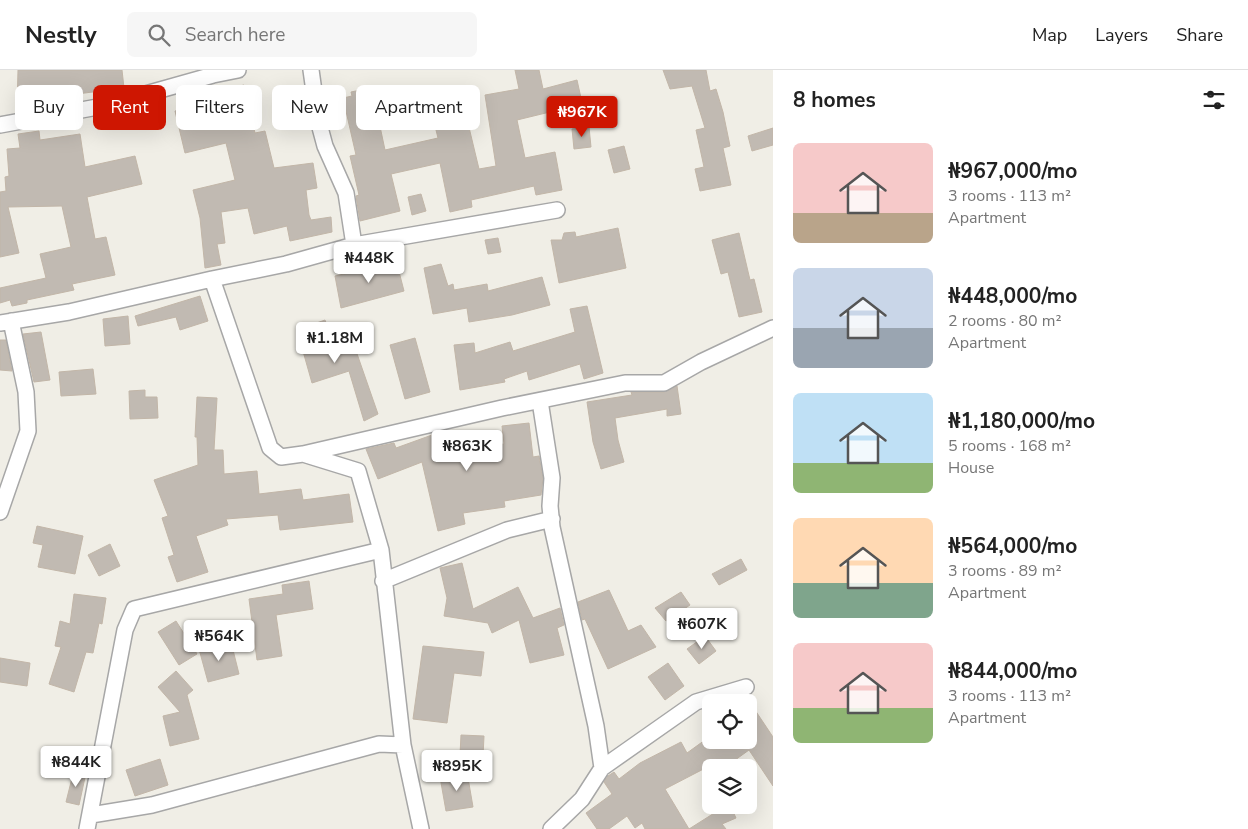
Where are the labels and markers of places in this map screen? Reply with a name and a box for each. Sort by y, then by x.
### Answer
pin: ₦967K [547,96,617,138]
pin: ₦448K [334,242,404,284]
pin: ₦1.18M [294,322,376,364]
pin: ₦863K [432,430,502,472]
pin: ₦607K [667,608,737,650]
pin: ₦564K [184,620,254,662]
pin: ₦844K [41,746,111,788]
pin: ₦895K [422,750,492,792]

